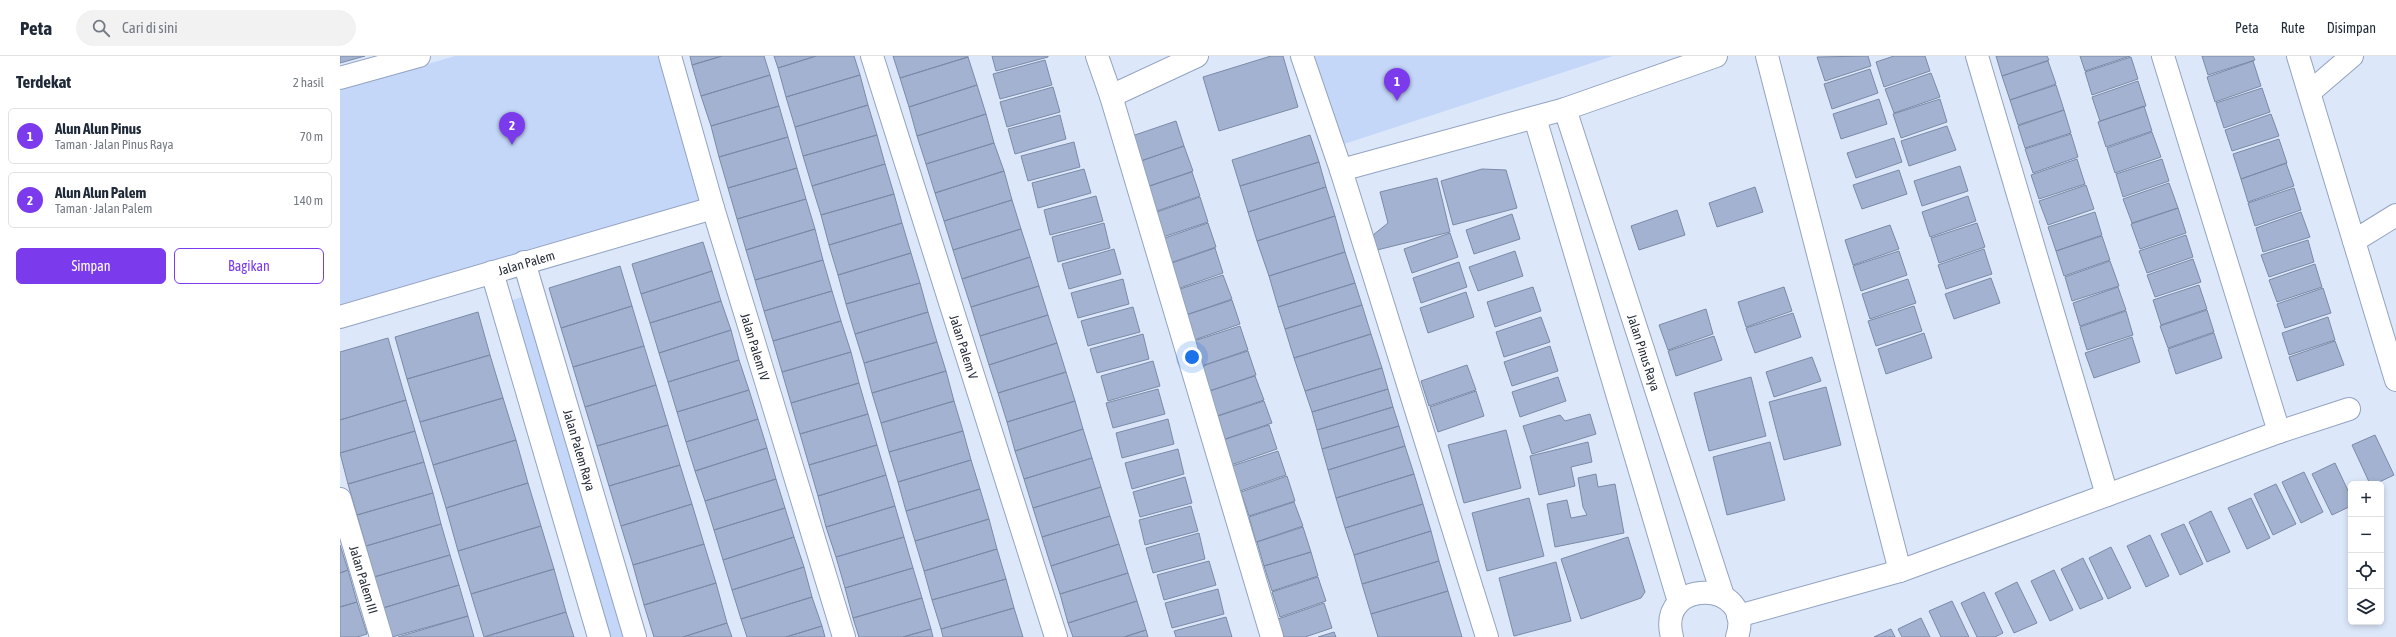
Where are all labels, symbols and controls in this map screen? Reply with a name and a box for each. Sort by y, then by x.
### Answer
search box [76,10,356,46]
text: Peta [20,17,52,39]
icon: search [90,17,112,39]
text: Cari di sini [122,19,178,36]
text: Peta [2235,20,2259,36]
text: Rute [2281,20,2305,36]
text: Disimpan [2327,20,2376,36]
pin: 1 [1384,68,1410,101]
text: Terdekat [16,72,71,92]
text: 2 hasil [293,75,324,90]
pin: 2 [499,112,525,145]
text: Alun Alun Pinus [55,120,141,137]
text: 1 [27,129,33,144]
text: 70 m [300,129,323,144]
text: Taman · Jalan Pinus Raya [55,137,174,152]
text: Alun Alun Palem [55,184,146,201]
text: 2 [27,193,33,208]
text: 140 m [294,193,323,208]
text: Taman · Jalan Palem [55,201,152,216]
button: Simpan [16,248,166,284]
button: Bagikan [174,248,324,284]
street label: Jalan Palem [496,248,557,278]
street label: Jalan Palem IV [737,311,772,383]
street label: Jalan Pinus Raya [1624,312,1663,393]
street label: Jalan Palem V [946,313,981,382]
your location [1182,347,1202,367]
street label: Jalan Palem Raya [560,408,598,493]
map controls [2348,481,2384,625]
button: + [2348,481,2384,517]
button: − [2348,517,2384,553]
street label: Jalan Palem III [346,544,381,616]
button: locate [2348,553,2384,589]
button: layers [2348,589,2384,625]

